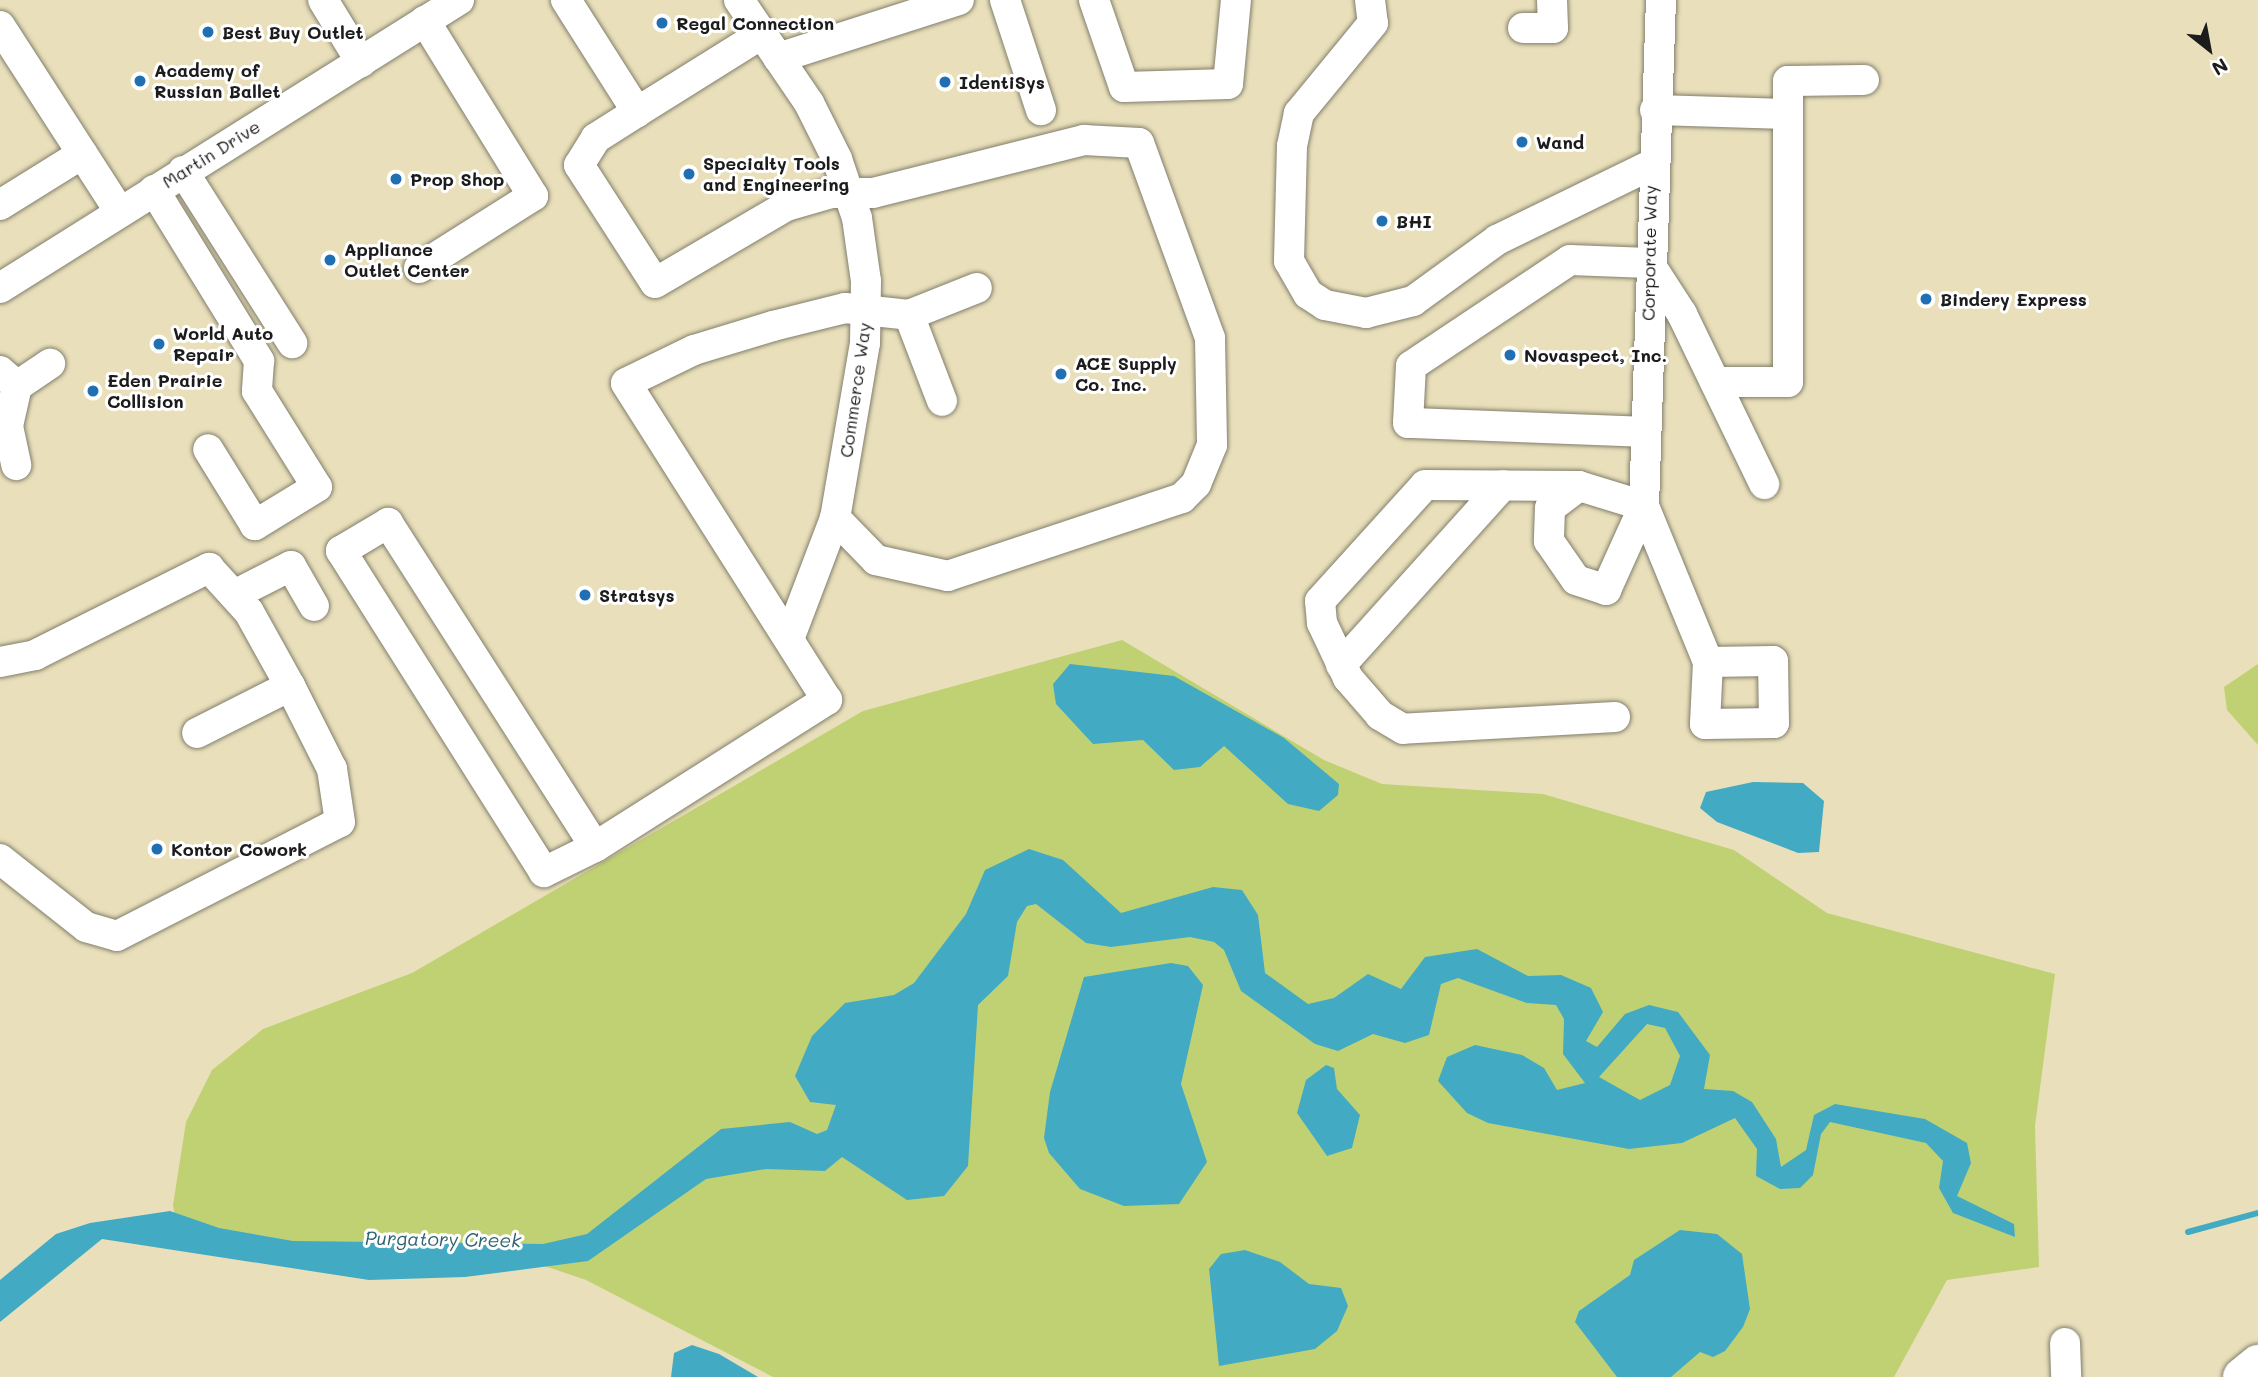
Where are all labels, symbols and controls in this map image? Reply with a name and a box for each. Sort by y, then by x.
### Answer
place label: Regal Connection [676,12,834,34]
north arrow [2174,14,2244,84]
marker: Regal Connection [654,15,670,31]
place label: Best Buy Outlet [222,21,364,43]
marker: Best Buy Outlet [200,24,216,40]
text: N [2207,53,2233,82]
place label: Academy of Russian Ballet [154,60,280,102]
place label: IdentiSys [959,71,1045,93]
marker: Academy of Russian Ballet [132,73,148,89]
marker: IdentiSys [937,74,953,90]
street label: Martin Drive [158,115,264,193]
place label: Wand [1536,131,1584,153]
marker: Wand [1514,134,1530,150]
place label: Specialty Tools and Engineering [703,153,849,196]
marker: Specialty Tools and Engineering [681,166,697,182]
place label: Prop Shop [410,168,504,190]
marker: Prop Shop [388,171,404,187]
street label: Corporate Way [1637,185,1661,321]
place label: BHI [1396,210,1432,232]
marker: BHI [1374,213,1390,229]
place label: Appliance Outlet Center [344,239,469,282]
marker: Appliance Outlet Center [322,252,338,268]
place label: Bindery Express [1940,288,2087,310]
marker: Bindery Express [1918,291,1934,307]
street label: Commerce Way [835,321,875,459]
place label: World Auto Repair [173,323,273,366]
marker: World Auto Repair [151,336,167,352]
place label: Novaspect, Inc. [1524,344,1667,366]
marker: Novaspect, Inc. [1502,347,1518,363]
place label: ACE Supply Co. Inc. [1075,353,1177,396]
marker: ACE Supply Co. Inc. [1053,366,1069,382]
place label: Eden Prairie Collision [107,370,222,412]
marker: Eden Prairie Collision [85,383,101,399]
place label: Stratsys [599,584,675,606]
marker: Stratsys [577,587,593,603]
place label: Kontor Cowork [171,838,307,860]
marker: Kontor Cowork [149,841,165,857]
water label: Purgatory Creek [365,1226,521,1252]

